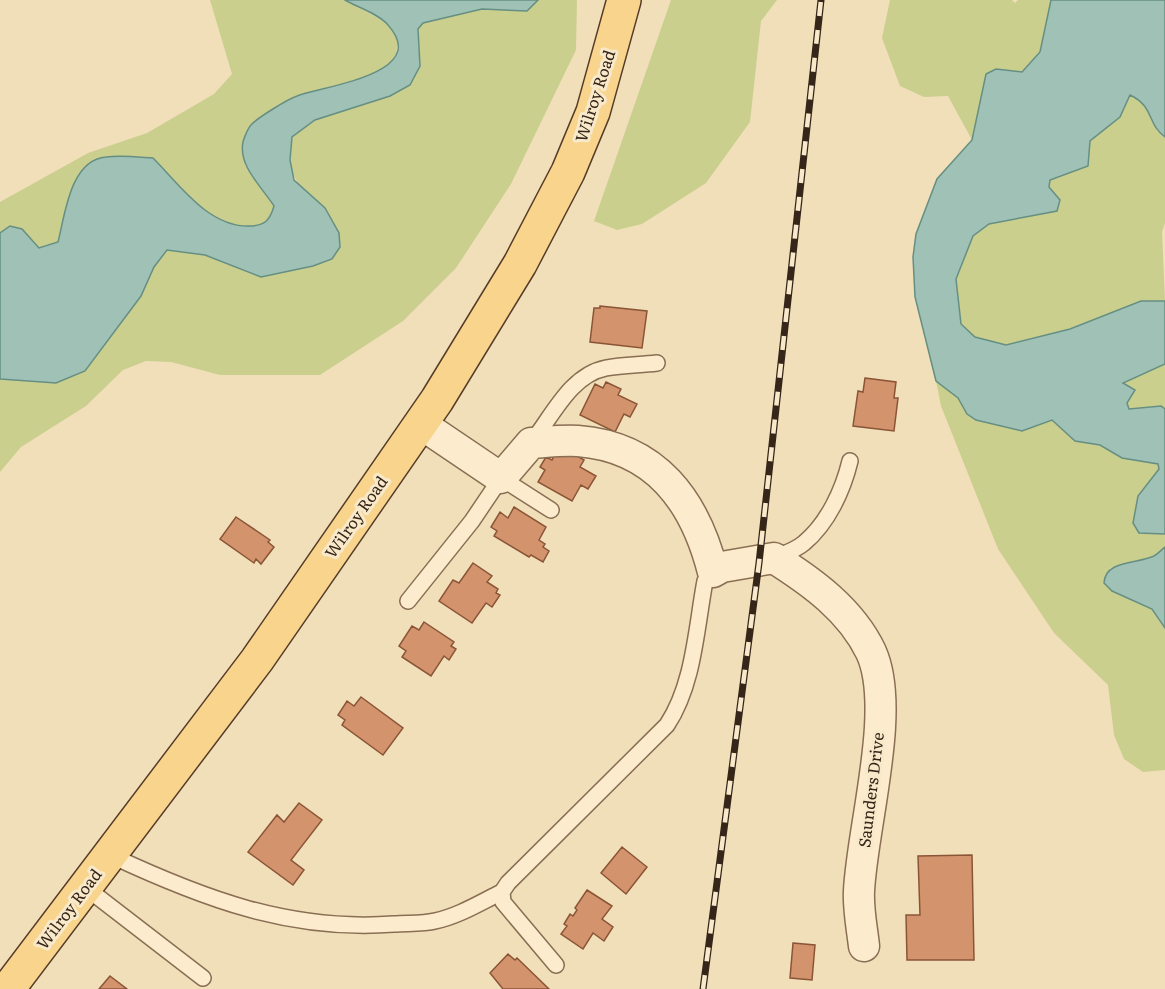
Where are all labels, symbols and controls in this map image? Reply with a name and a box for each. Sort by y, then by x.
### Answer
street label: Wilroy Road [568,46,620,145]
street label: Wilroy Road [318,470,393,562]
street label: Saunders Drive [851,731,889,849]
street label: Wilroy Road [30,863,107,954]

